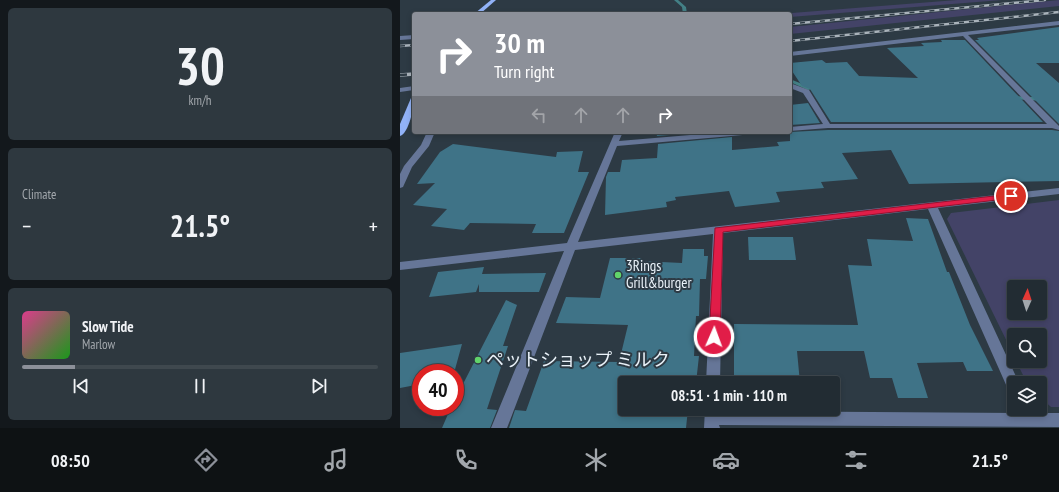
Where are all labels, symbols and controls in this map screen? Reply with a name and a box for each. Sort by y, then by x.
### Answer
text: 30 m [494,24,545,61]
icon: right [428,28,480,80]
text: 30 [175,32,225,99]
text: Turn right [494,60,554,83]
text: km/h [188,92,212,109]
icon: left [528,104,550,126]
icon: ahead [570,104,592,126]
icon: ahead [612,104,634,126]
icon: right [654,104,676,126]
pin [994,179,1028,213]
icon: arrive [1000,185,1022,207]
text: Climate [22,186,56,203]
text: 21.5° [170,206,230,245]
text: − [22,212,31,240]
text: + [369,212,378,240]
place label: 3Rings Grill&burger [626,256,692,292]
marker: 3Rings Grill&burger [613,270,623,280]
north arrow [1007,280,1047,320]
map controls [1007,280,1047,416]
position arrow [693,316,735,358]
text: Slow Tide [82,317,134,336]
button: search [1007,328,1047,368]
text: Marlow [82,336,115,353]
place label: ペットショップ ミルク [486,348,670,371]
marker: ペットショップ ミルク [473,355,483,365]
speed limit sign: 40 [412,364,464,416]
icon: previous [70,375,92,397]
icon: pause [189,375,211,397]
icon: next [308,375,330,397]
button: layers [1007,376,1047,416]
text: 08:51 · 1 min · 110 m [671,386,787,405]
icon: directions [192,446,220,474]
icon: music [322,446,350,474]
icon: phone [452,446,480,474]
icon: climate [582,446,610,474]
icon: car [712,446,740,474]
icon: filters [842,446,870,474]
text: 08:50 [51,449,90,472]
text: 21.5° [972,449,1008,472]

